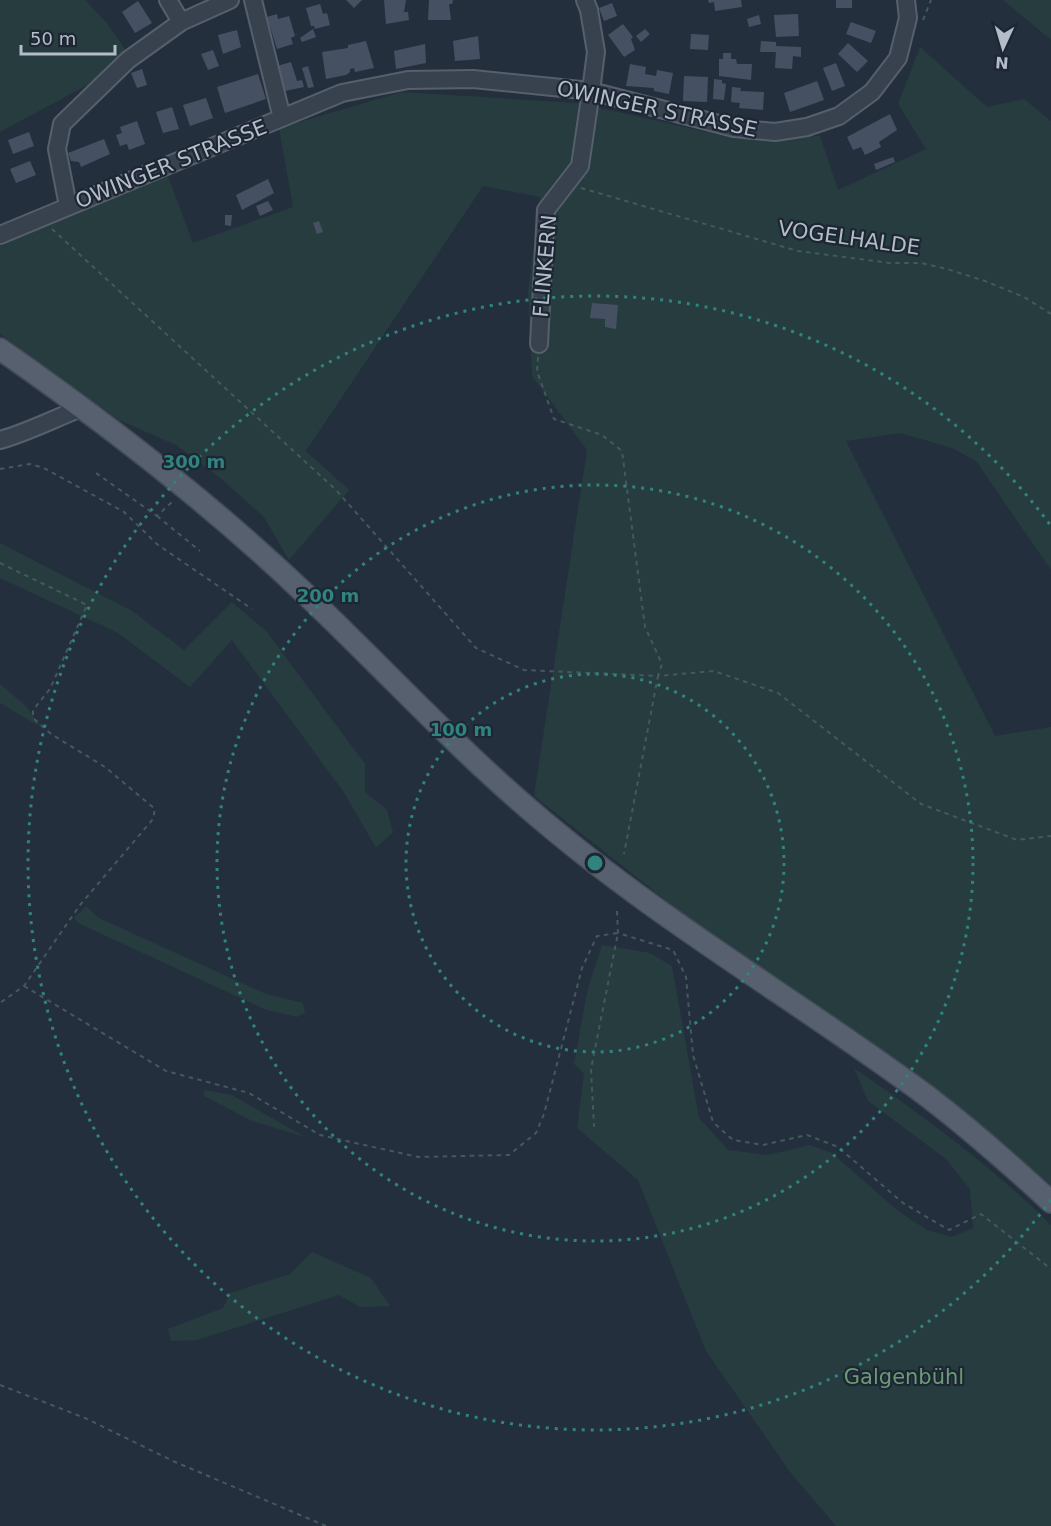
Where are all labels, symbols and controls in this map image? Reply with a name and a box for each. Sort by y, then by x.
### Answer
scale bar [21,18,116,56]
north arrow [973,18,1033,78]
text: 50 m [30,28,76,49]
text: N [995,53,1009,72]
street label: OWINGER STRASSE [555,76,759,142]
street label: OWINGER STRASSE [72,115,270,213]
street label: FLINKERN [529,214,561,318]
street label: VOGELHALDE [776,216,922,260]
text: 300 m [163,451,225,472]
text: 200 m [297,585,359,606]
text: 100 m [430,719,492,740]
centre of rings [585,853,605,873]
park label: Galgenbühl [844,1365,964,1389]

